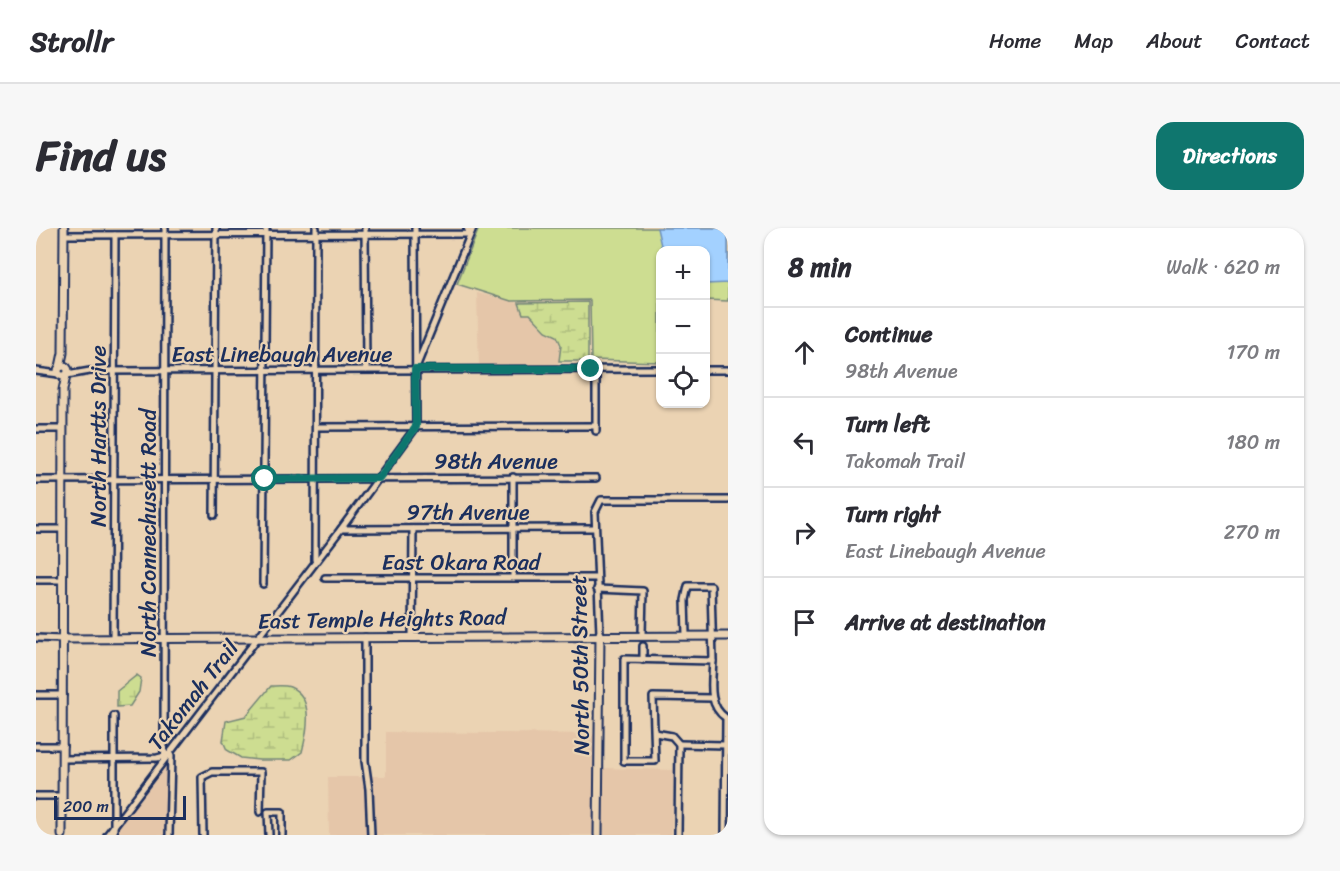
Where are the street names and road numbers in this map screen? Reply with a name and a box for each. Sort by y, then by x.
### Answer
street label: East Linebaugh Avenue [172,335,393,374]
street label: North Hartts Drive [79,345,118,527]
street label: North Connechusett Road [129,408,168,657]
street label: 98th Avenue [434,442,558,481]
street label: 97th Avenue [406,493,530,532]
street label: East Okara Road [382,543,542,582]
street label: North 50th Street [559,574,601,756]
street label: East Temple Heights Road [257,597,508,641]
street label: Takomah Trail [137,630,249,759]

